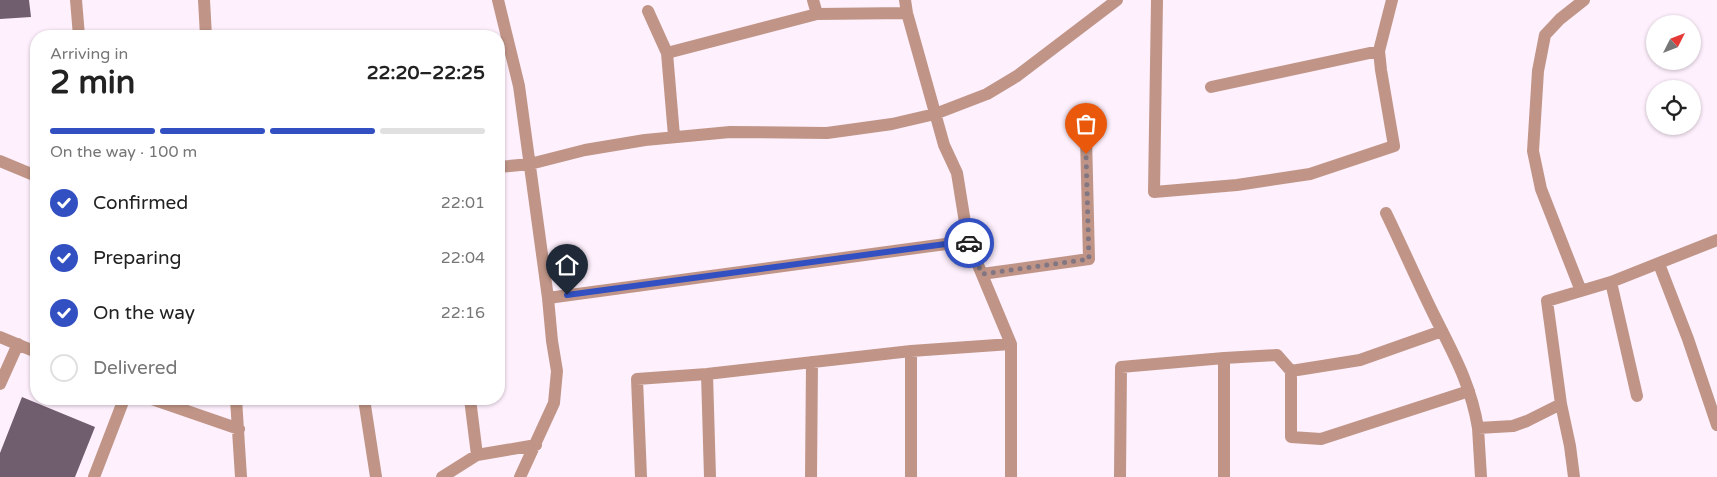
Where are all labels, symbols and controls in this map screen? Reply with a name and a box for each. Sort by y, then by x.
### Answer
north arrow [1646,15,1701,70]
map controls [1646,15,1701,135]
text: Arriving in [50,44,128,64]
text: 22:20–22:25 [367,62,485,84]
text: 2 min [50,64,135,102]
button: locate [1646,80,1701,135]
pin [1065,103,1107,154]
icon: bag [1072,110,1100,138]
text: On the way · 100 m [50,142,197,162]
icon: check [50,189,78,217]
text: Confirmed [93,192,188,214]
text: 22:01 [441,193,485,213]
courier [944,218,994,268]
icon: car [955,229,983,257]
icon: check [50,244,78,272]
pin [546,244,588,295]
text: Preparing [93,247,182,269]
text: 22:04 [441,248,485,268]
icon: home [553,251,581,279]
icon: check [50,299,78,327]
text: On the way [93,302,195,324]
text: 22:16 [441,303,485,323]
text: Delivered [93,357,178,379]

